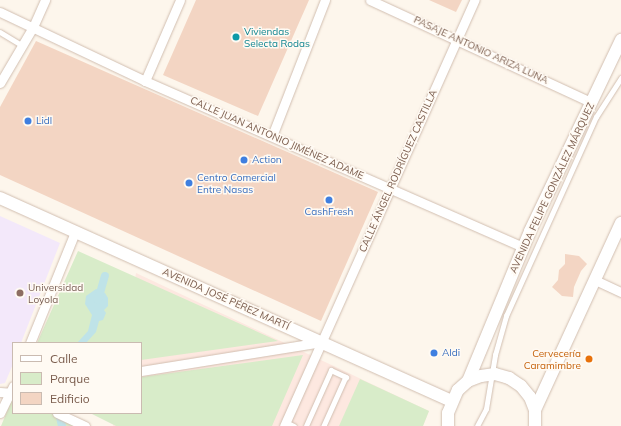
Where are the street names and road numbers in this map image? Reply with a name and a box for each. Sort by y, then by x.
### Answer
street label: PASAJE ANTONIO ARIZA LUNA [412,13,550,87]
street label: CALLE ÁNGEL RODRÍGUEZ CASTILLA [357,88,439,254]
street label: CALLE JUAN ANTONIO JIMÉNEZ ADAME [188,94,366,182]
street label: AVENIDA FELIPE GONZÁLEZ MÁRQUEZ [507,101,597,275]
street label: AVENIDA JOSÉ PÉREZ MARTÍ [161,265,291,333]

